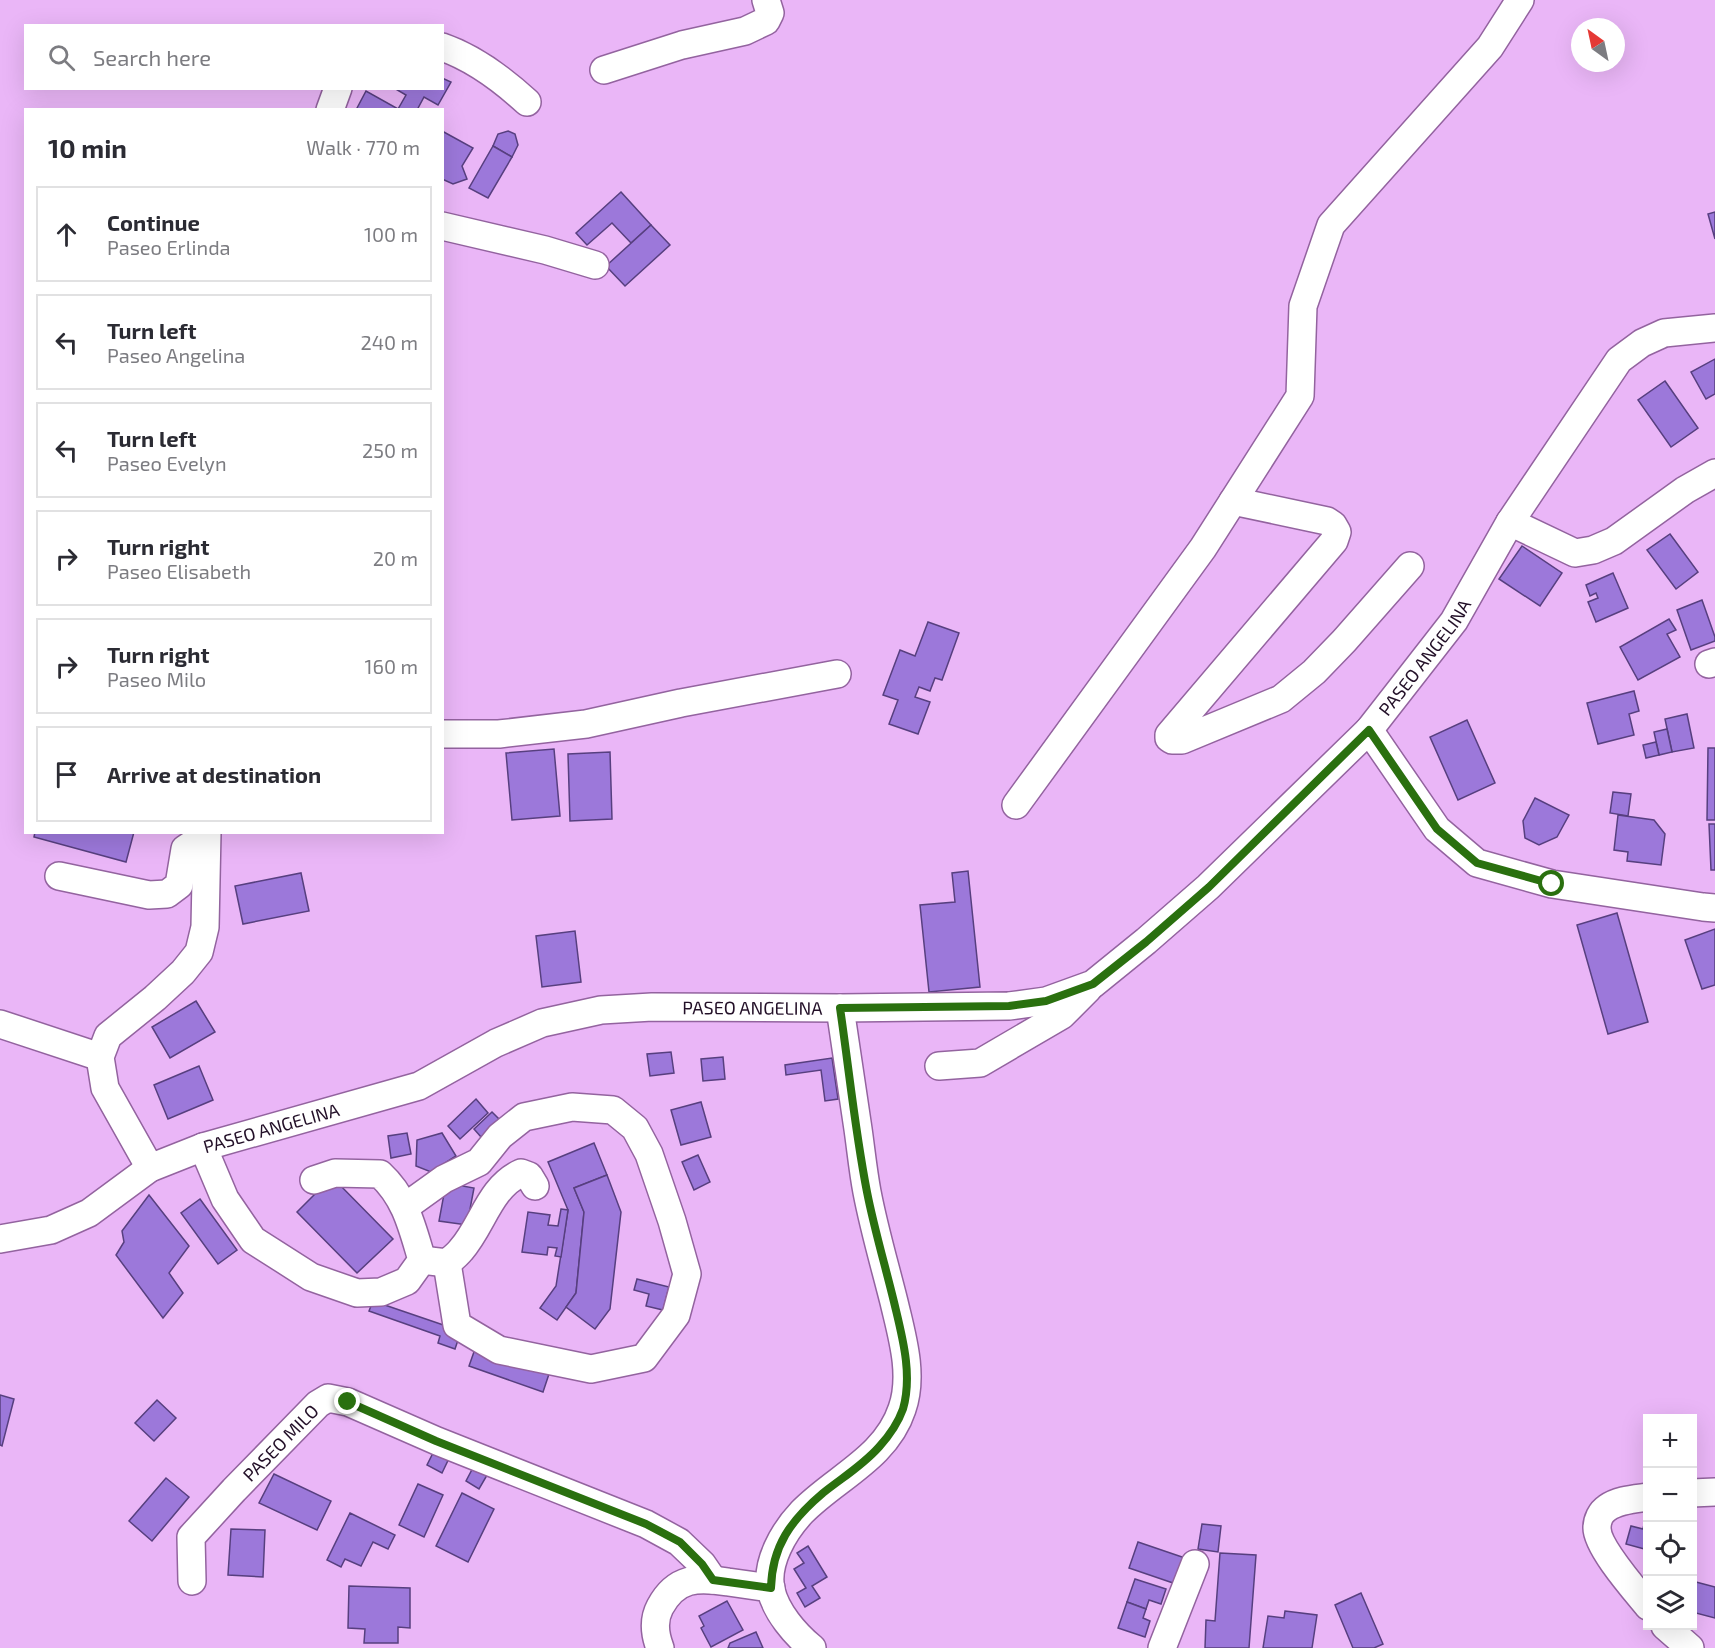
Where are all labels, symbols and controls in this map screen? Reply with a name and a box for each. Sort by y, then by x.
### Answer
north arrow [1571,18,1625,72]
search box [24,24,444,90]
icon: search [45,41,78,74]
text: Search here [93,44,211,70]
text: 10 min [48,132,127,163]
text: Walk · 770 m [306,135,420,159]
text: Continue [107,209,200,235]
icon: ahead [50,218,83,251]
text: 100 m [364,222,418,246]
text: Paseo Erlinda [107,235,231,259]
text: Turn left [107,317,196,343]
icon: left [50,326,83,359]
text: 240 m [360,330,418,354]
text: Paseo Angelina [107,343,245,367]
text: Turn left [107,425,196,451]
icon: left [50,434,83,467]
text: 250 m [362,438,418,462]
text: Paseo Evelyn [107,451,227,475]
text: Turn right [107,533,209,559]
icon: right [50,542,83,575]
text: 20 m [373,546,418,570]
text: Paseo Elisabeth [107,559,251,583]
street label: PASEO ANGELINA [1374,594,1476,720]
text: Turn right [107,641,209,667]
icon: right [50,650,83,683]
text: 160 m [365,654,418,678]
text: Paseo Milo [107,667,206,691]
icon: arrive [50,758,83,791]
text: Arrive at destination [107,761,321,787]
route start [1538,870,1564,896]
street label: PASEO ANGELINA [682,996,823,1019]
street label: PASEO ANGELINA [201,1098,342,1157]
route end [334,1388,360,1414]
street label: PASEO MILO [238,1400,323,1486]
map controls [1643,1414,1697,1630]
button: + [1643,1414,1697,1468]
button: − [1643,1468,1697,1522]
button: locate [1643,1522,1697,1576]
button: layers [1643,1576,1697,1630]

